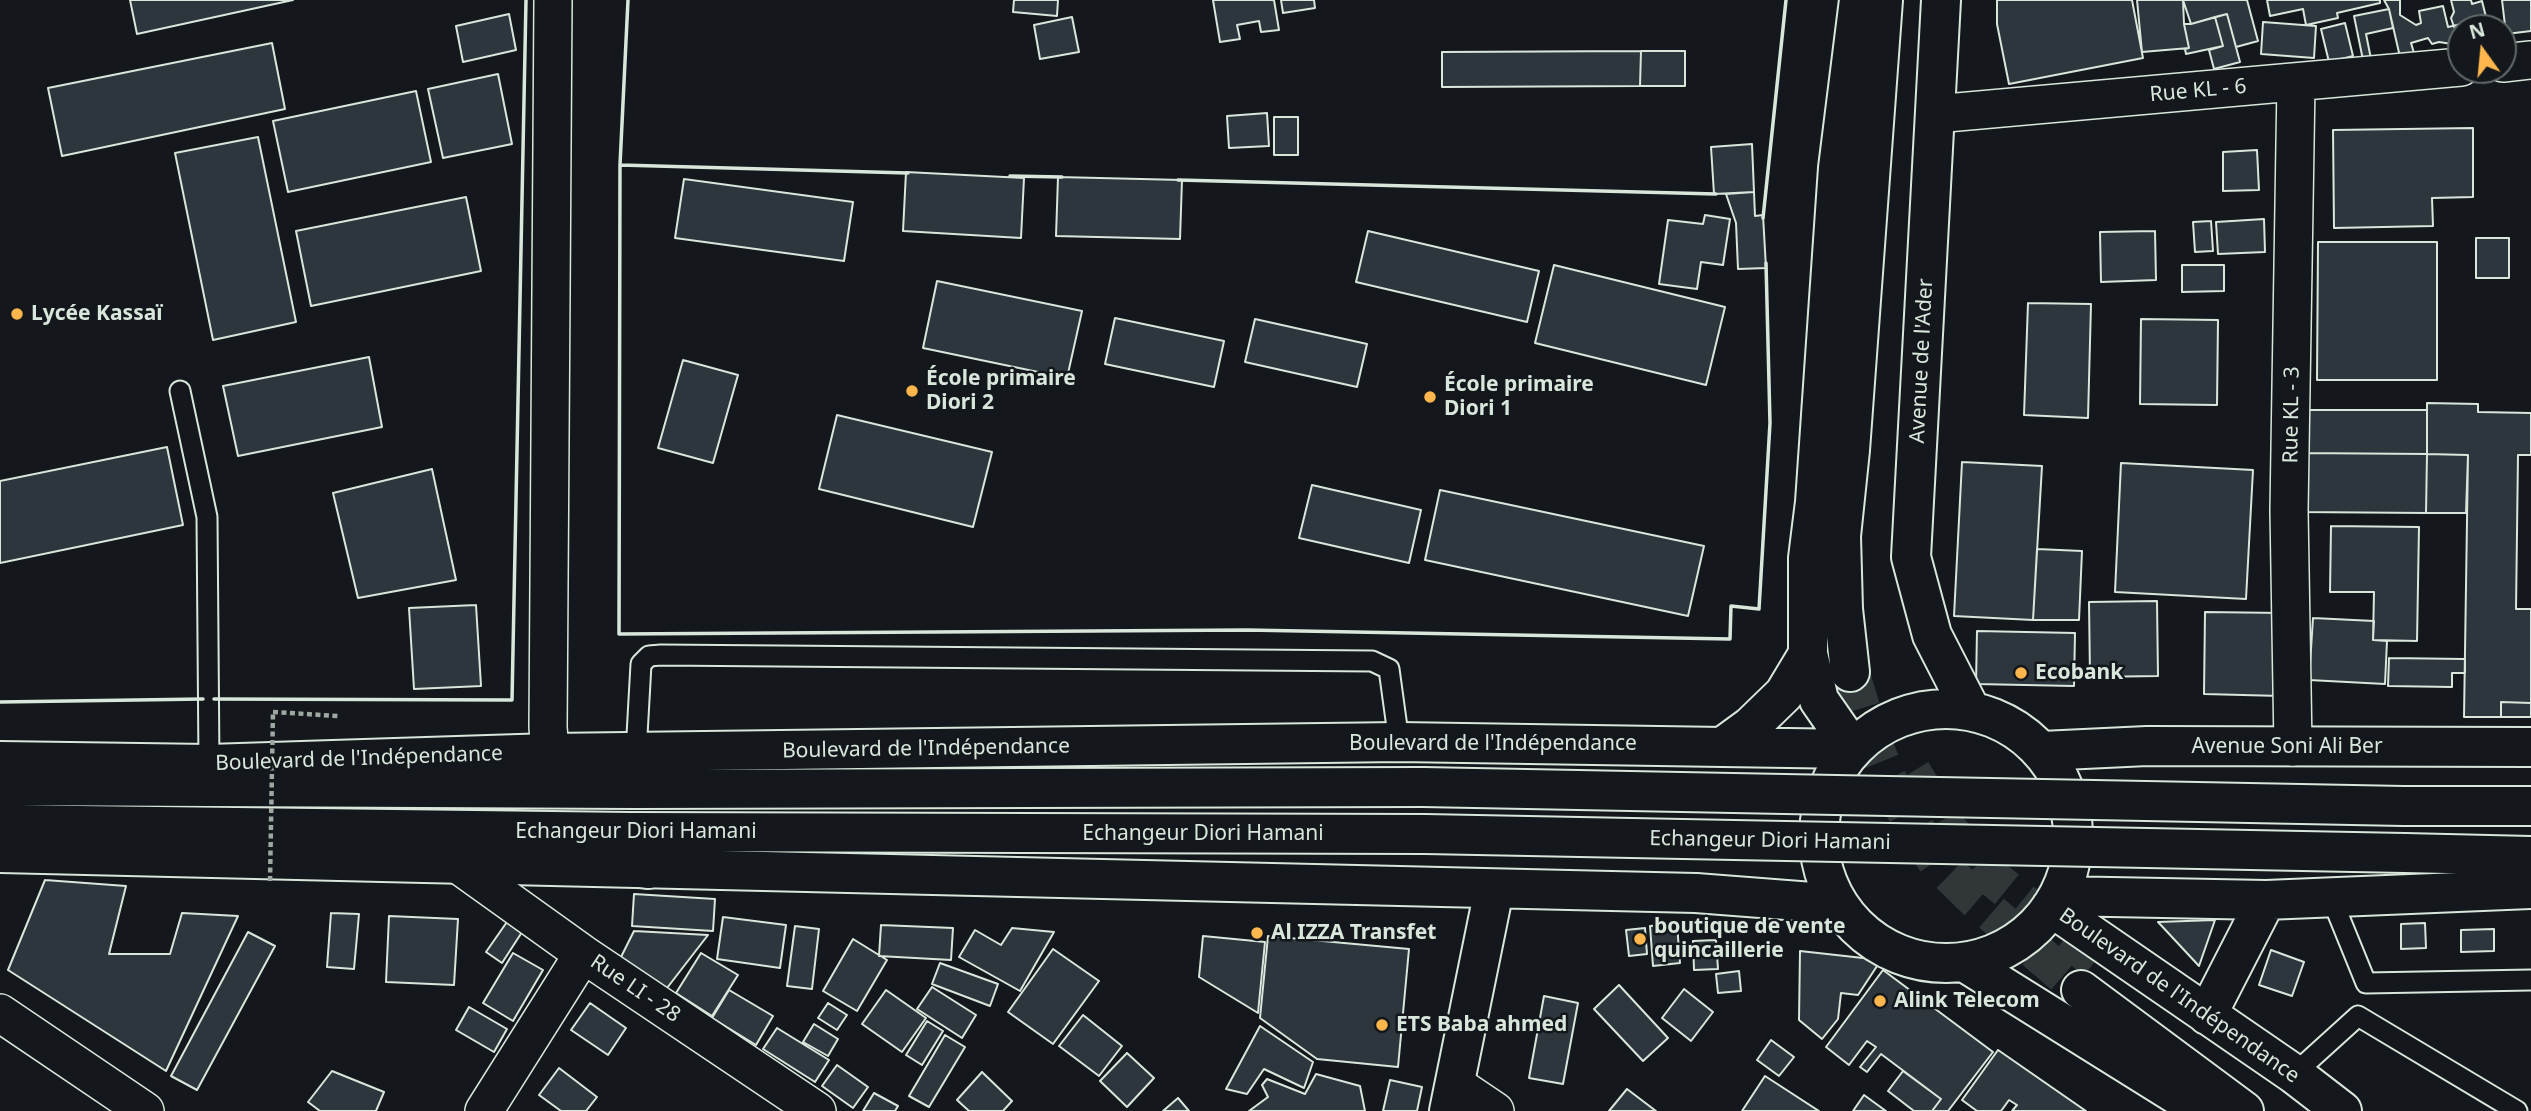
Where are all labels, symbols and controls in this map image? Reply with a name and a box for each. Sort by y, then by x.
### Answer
north arrow [2447,14,2517,84]
text: N [2466,16,2488,45]
street label: Rue KL - 6 [2149,74,2247,108]
street label: Avenue de l'Ader [1905,278,1939,444]
place label: Lycée Kassaï [31,301,163,327]
marker: Lycée Kassaï [9,306,25,322]
place label: École primaire Diori 2 [926,366,1076,416]
street label: Rue KL - 3 [2279,366,2305,464]
place label: École primaire Diori 1 [1444,372,1594,422]
marker: École primaire Diori 2 [904,383,920,399]
marker: École primaire Diori 1 [1422,389,1438,405]
place label: Ecobank [2035,660,2123,686]
marker: Ecobank [2013,665,2029,681]
street label: Boulevard de l'Indépendance [1349,731,1637,757]
street label: Boulevard de l'Indépendance [782,734,1070,764]
street label: Avenue Soni Ali Ber [2191,734,2383,760]
street label: Boulevard de l'Indépendance [215,741,503,777]
street label: Echangeur Diori Hamani [515,819,757,845]
street label: Echangeur Diori Hamani [1082,821,1324,847]
street label: Echangeur Diori Hamani [1649,826,1891,856]
street label: Boulevard de l'Indépendance [2054,903,2304,1089]
place label: boutique de vente quincaillerie [1654,914,1845,964]
place label: Al IZZA Transfet [1271,920,1436,946]
marker: Al IZZA Transfet [1249,925,1265,941]
marker: boutique de vente quincaillerie [1632,931,1648,947]
street label: Rue LI - 28 [585,950,685,1028]
place label: Alink Telecom [1894,988,2040,1014]
marker: Alink Telecom [1872,993,1888,1009]
place label: ETS Baba ahmed [1396,1012,1567,1038]
marker: ETS Baba ahmed [1374,1017,1390,1033]

